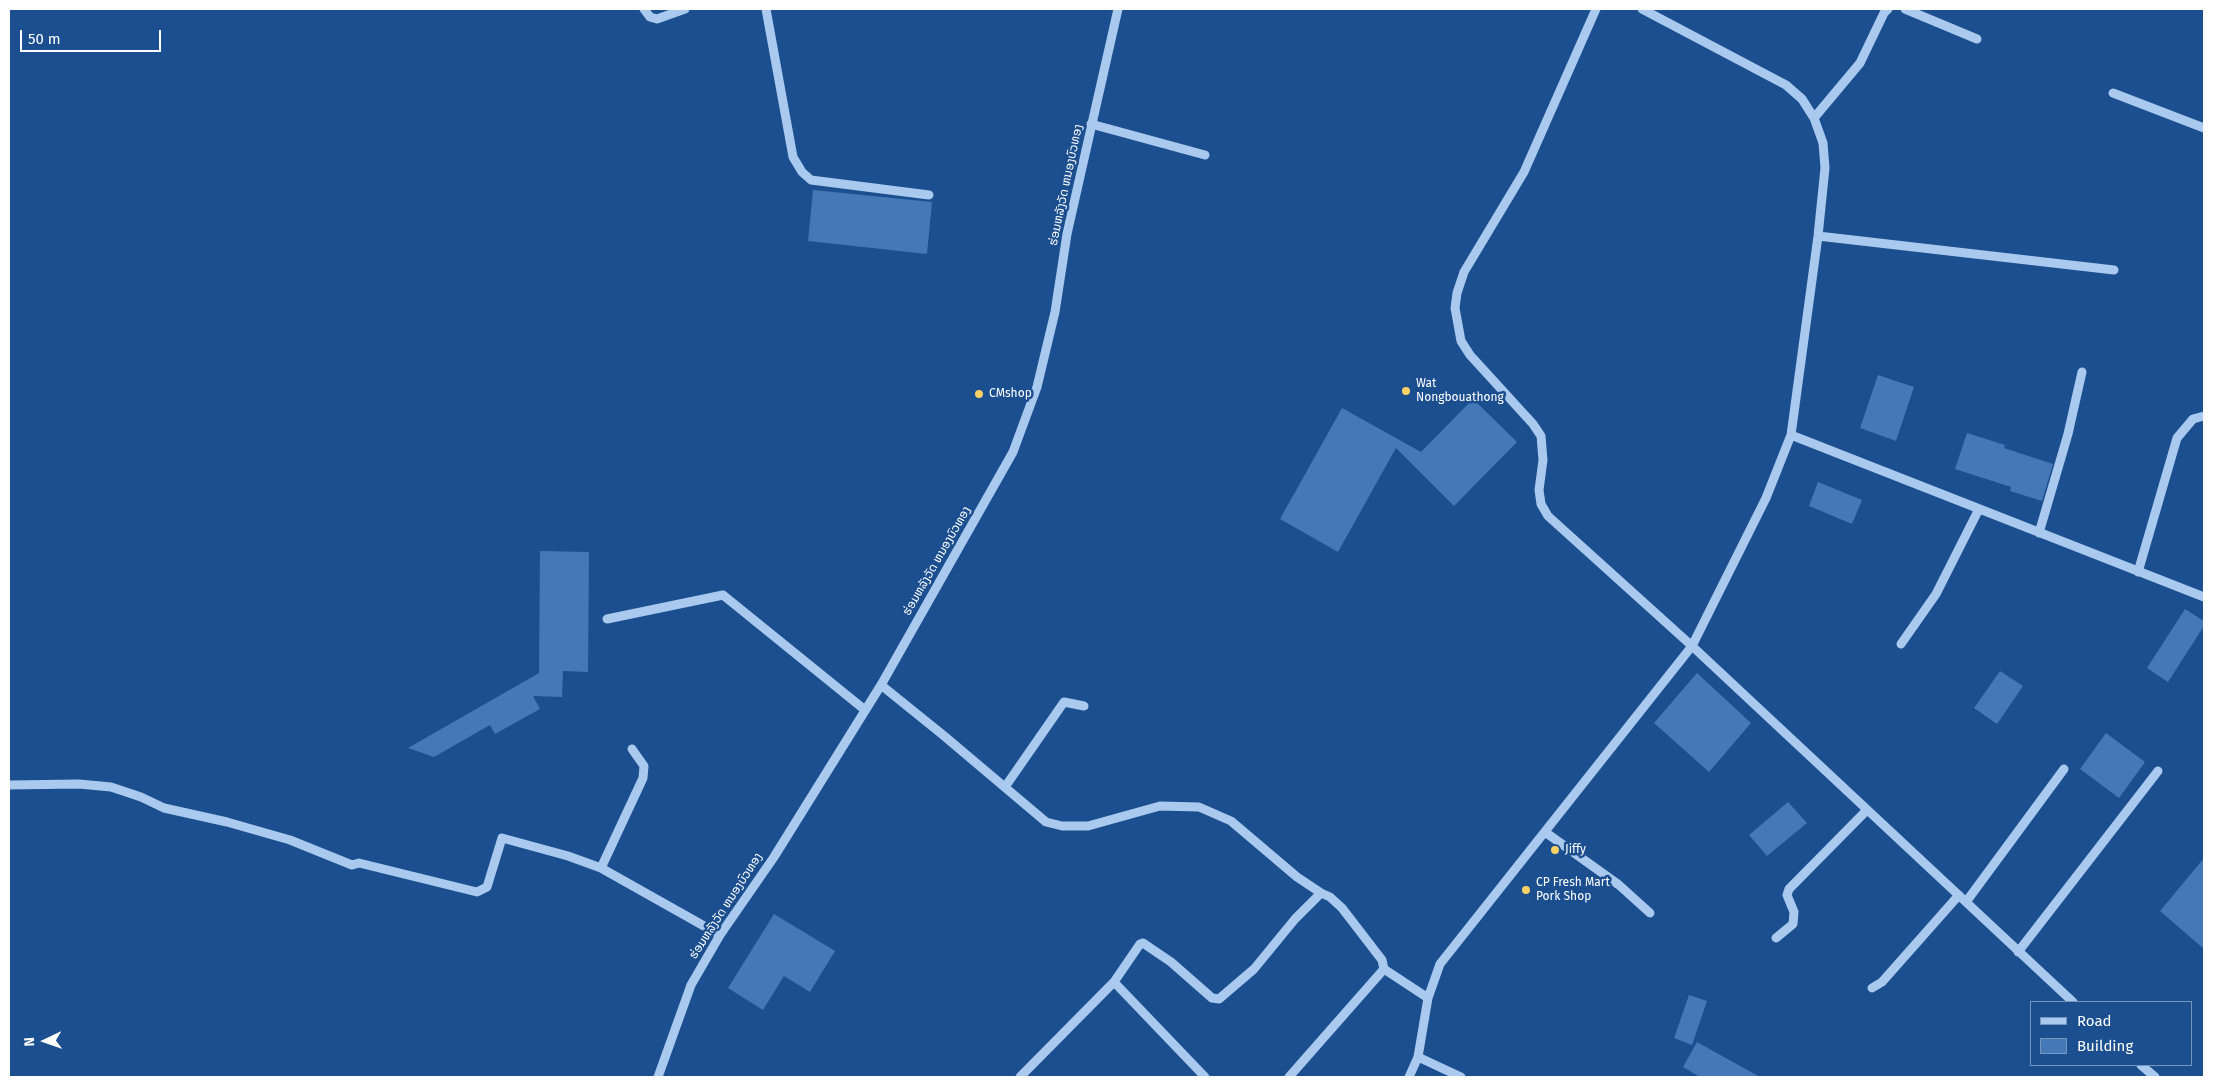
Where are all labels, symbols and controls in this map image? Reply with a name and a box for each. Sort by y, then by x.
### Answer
scale bar [22,20,164,52]
text: 50 m [28,30,61,48]
street label: ຮ່ອມຫລັງວັດ ຫນອງບົວທອງ [1046,123,1086,247]
place label: Wat Nongbouathong [1416,377,1504,405]
marker: Wat Nongbouathong [1400,385,1412,397]
place label: CMshop [989,387,1032,401]
marker: CMshop [973,388,985,400]
street label: ຮ່ອມຫລັງວັດ ຫນອງບົວທອງ [900,504,974,618]
place label: Jiffy [1565,843,1586,857]
marker: Jiffy [1549,844,1561,856]
street label: ຮ່ອມຫລັງວັດ ຫນອງບົວທອງ [686,850,766,962]
place label: CP Fresh Mart Pork Shop [1536,876,1610,904]
marker: CP Fresh Mart Pork Shop [1520,884,1532,896]
legend [2030,1001,2193,1066]
text: Road [2077,1012,2112,1030]
north arrow [20,1016,70,1066]
text: N [21,1037,38,1047]
text: Building [2077,1037,2133,1055]

